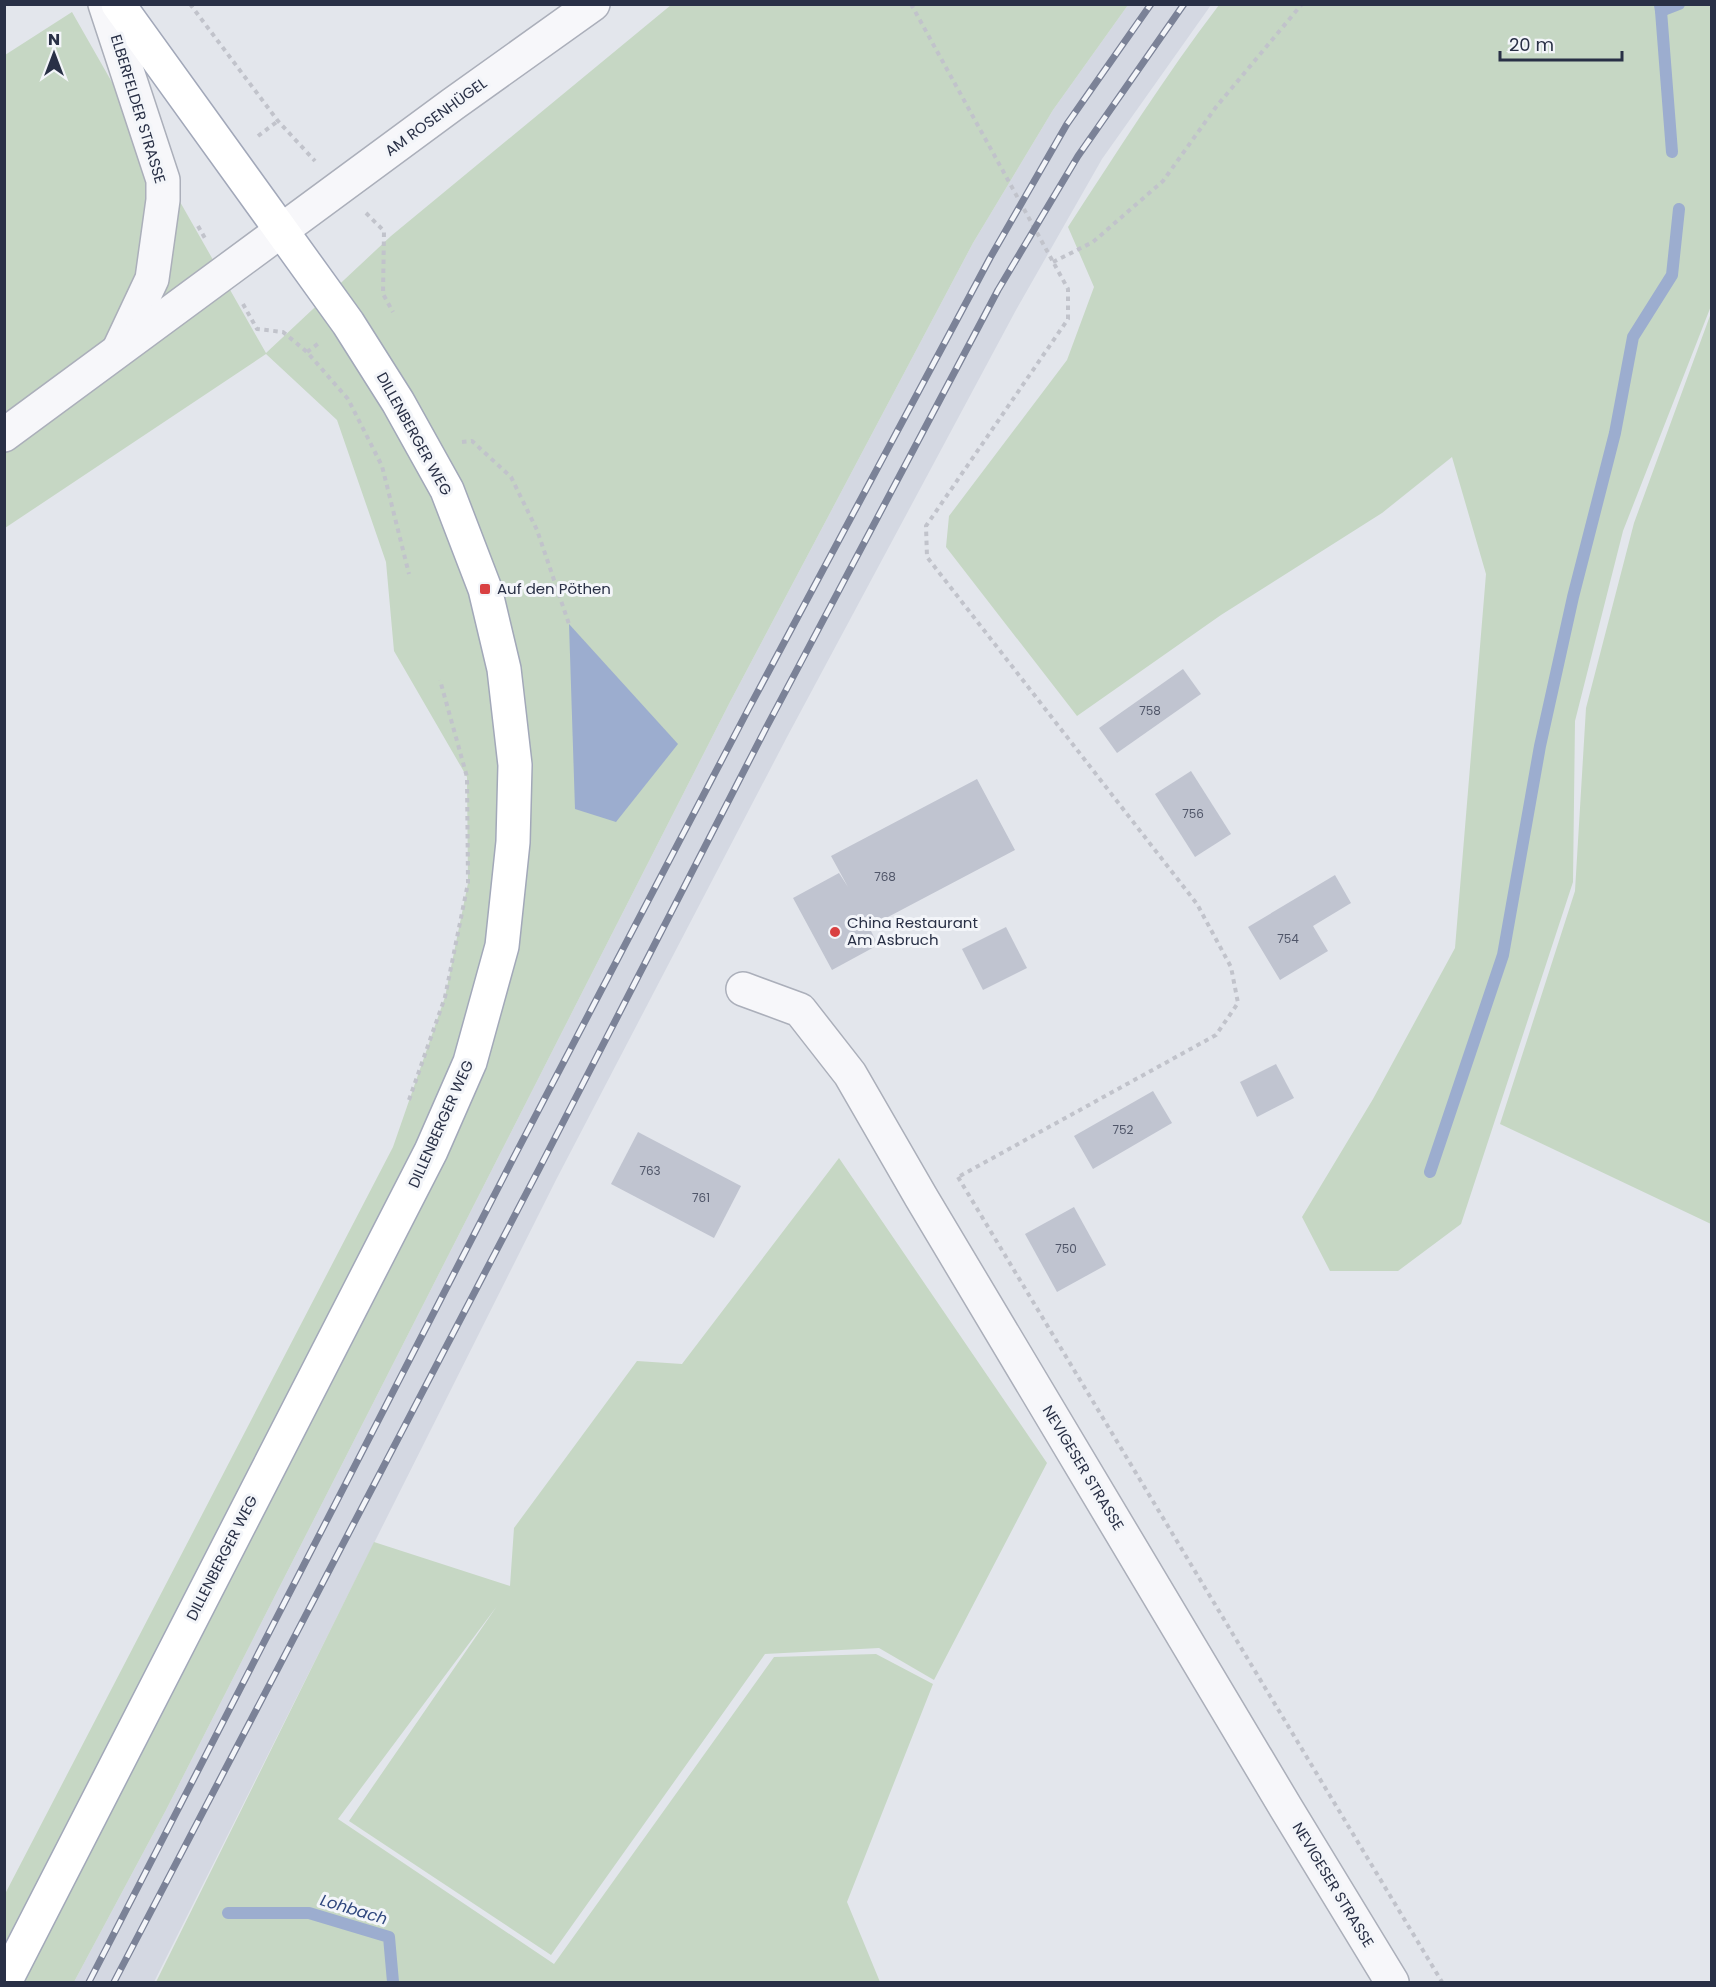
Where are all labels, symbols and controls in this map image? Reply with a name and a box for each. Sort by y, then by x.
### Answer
north arrow [24,24,84,84]
scale bar [1500,24,1622,62]
text: N [48,28,60,51]
street label: ELBERFELDER STRASSE [106,32,171,186]
text: 20 m [1509,32,1554,57]
street label: AM ROSENHÜGEL [380,72,491,161]
street label: DILLENBERGER WEG [372,368,457,499]
place label: Auf den Pöthen [497,578,611,599]
marker: Auf den Pöthen [478,582,492,596]
house number: 758 [1139,702,1161,719]
house number: 756 [1182,805,1204,822]
house number: 768 [874,868,896,885]
place label: China Restaurant Am Asbruch [847,912,978,950]
marker: China Restaurant Am Asbruch [828,925,842,939]
house number: 754 [1277,930,1299,947]
street label: DILLENBERGER WEG [403,1056,478,1191]
house number: 752 [1113,1121,1134,1138]
house number: 763 [639,1162,661,1179]
house number: 761 [692,1189,710,1206]
house number: 750 [1055,1240,1077,1257]
street label: NEVIGESER STRASSE [1038,1401,1129,1534]
street label: DILLENBERGER WEG [181,1491,262,1624]
street label: NEVIGESER STRASSE [1288,1818,1379,1951]
water label: Lohbach [318,1888,390,1931]

